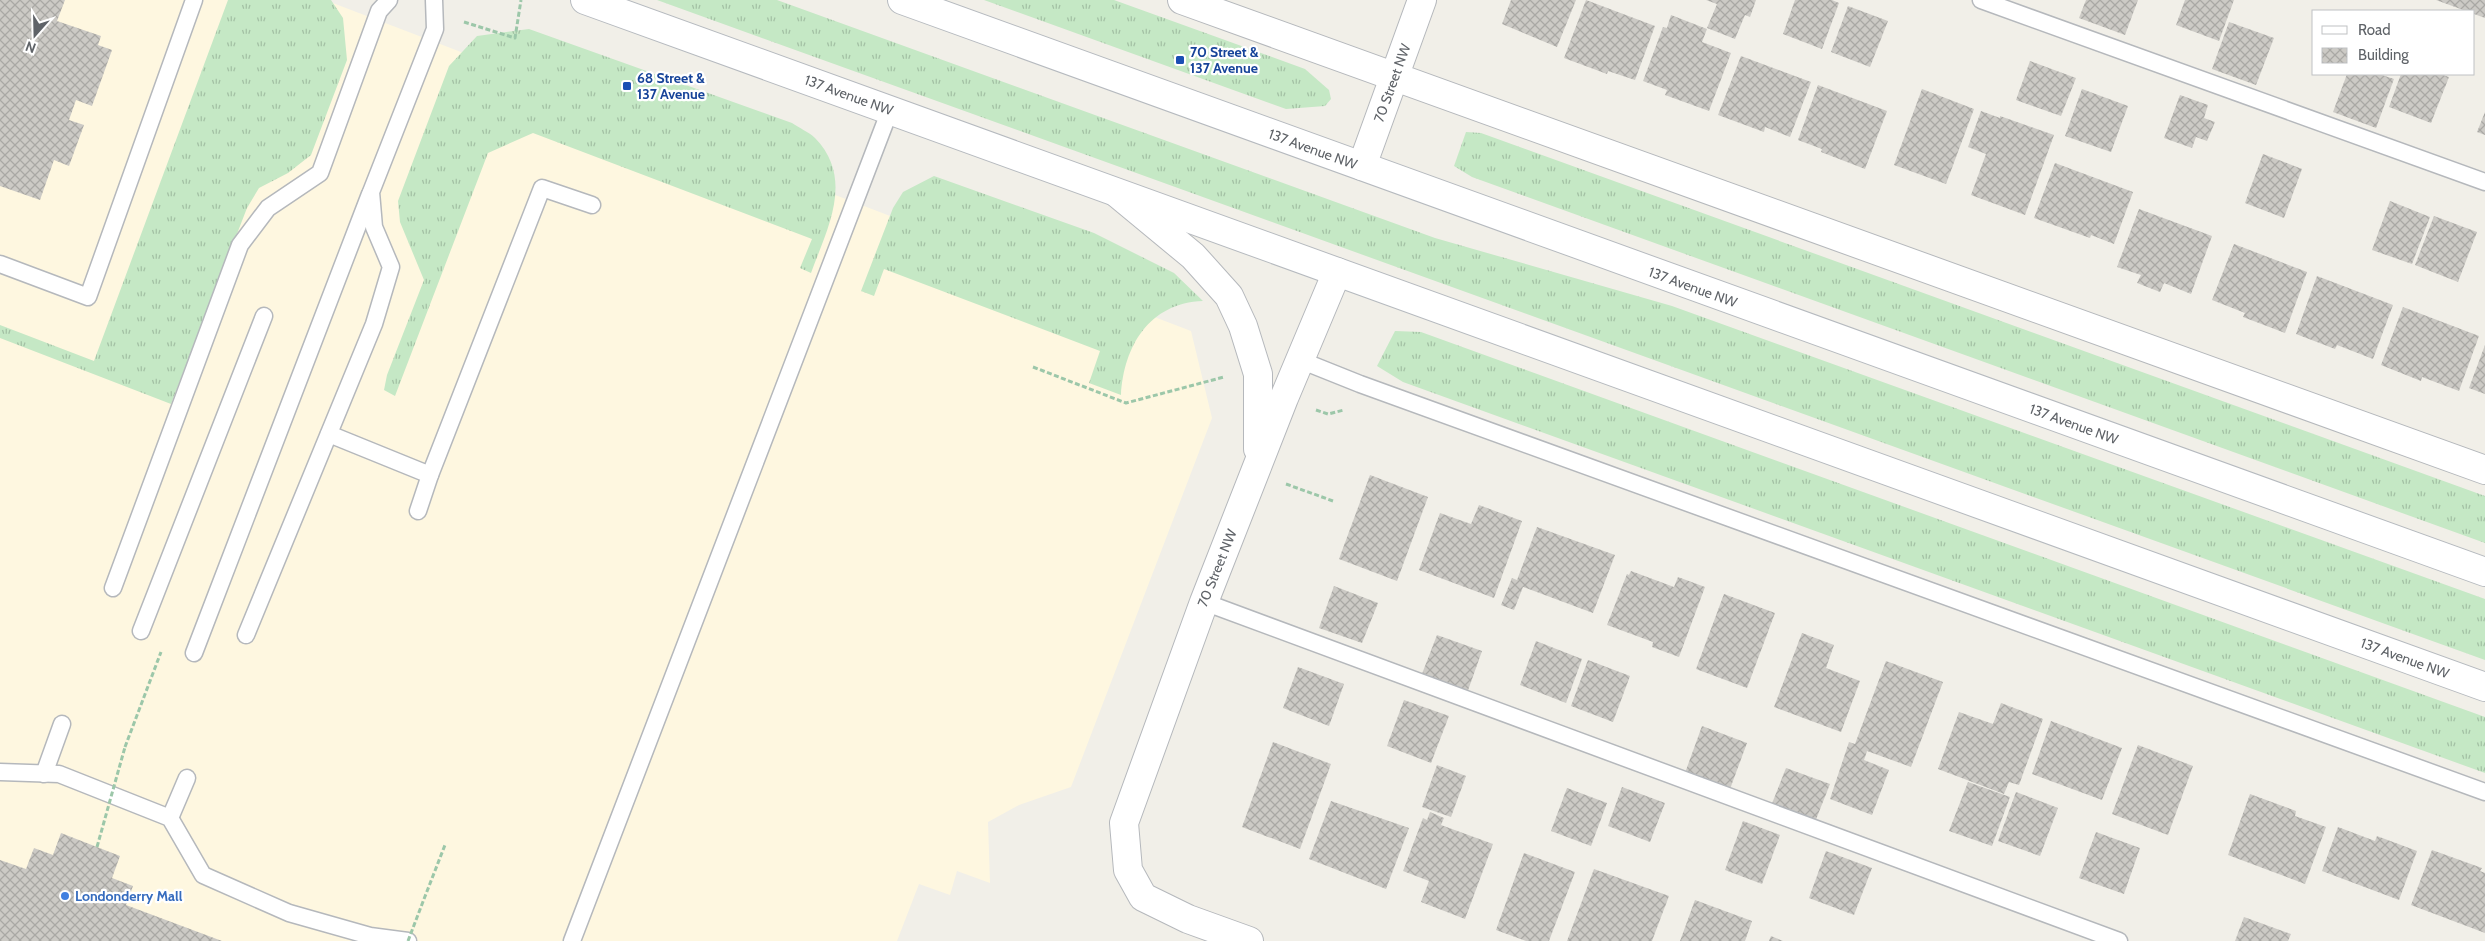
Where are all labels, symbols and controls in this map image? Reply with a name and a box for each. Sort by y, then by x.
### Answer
north arrow [10,10,60,60]
legend [2312,10,2475,75]
text: Road [2358,21,2391,39]
text: N [23,37,38,57]
street label: 70 Street NW [1370,41,1415,125]
place label: 70 Street & 137 Avenue [1190,43,1259,77]
text: Building [2358,46,2409,64]
marker: 70 Street & 137 Avenue [1174,54,1186,66]
place label: 68 Street & 137 Avenue [637,69,705,103]
street label: 137 Avenue NW [802,71,896,120]
marker: 68 Street & 137 Avenue [621,80,633,92]
street label: 137 Avenue NW [1266,125,1360,174]
street label: 137 Avenue NW [1646,263,1740,312]
street label: 137 Avenue NW [2027,400,2121,449]
street label: 70 Street NW [1193,526,1241,609]
street label: 137 Avenue NW [2358,634,2452,683]
place label: Londonderry Mall [75,887,183,905]
marker: Londonderry Mall [59,890,71,902]

